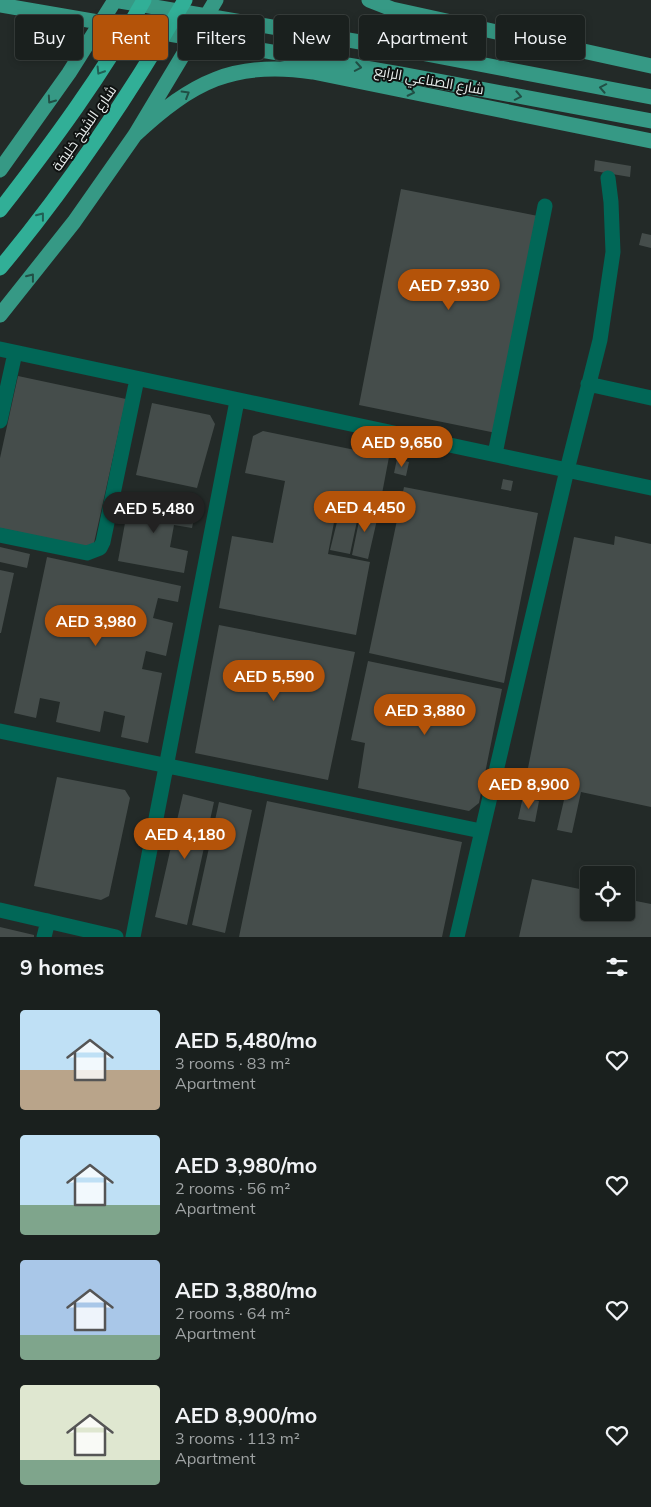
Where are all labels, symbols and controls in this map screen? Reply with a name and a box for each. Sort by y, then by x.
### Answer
chip: Buy [15,15,83,60]
chip: Rent [93,15,168,60]
chip: Filters [178,15,264,60]
chip: New [274,15,349,60]
chip: Apartment [359,15,486,60]
chip: House [496,15,585,60]
street label: شارع الصناعي الرابع [372,61,485,101]
one-way arrow [354,62,363,72]
one-way arrow [97,66,106,75]
street label: شارع الشيخ خليفة [48,82,120,174]
one-way arrow [599,83,608,93]
one-way arrow [407,86,416,97]
one-way arrow [181,90,190,100]
one-way arrow [514,91,523,101]
one-way arrow [47,94,57,103]
one-way arrow [36,213,44,222]
pin: AED 7,930 [392,268,506,311]
one-way arrow [25,274,33,283]
text: AED 7,930 [409,275,489,295]
pin: AED 9,650 [345,426,459,468]
text: AED 9,650 [362,432,442,452]
pin: AED 4,450 [308,490,422,533]
pin: AED 5,480 [97,492,211,534]
text: AED 4,450 [325,497,405,517]
text: AED 5,480 [114,498,194,518]
pin: AED 3,980 [39,604,153,647]
text: AED 3,980 [56,611,136,631]
pin: AED 5,590 [217,660,331,702]
text: AED 5,590 [234,666,314,686]
pin: AED 3,880 [368,694,482,736]
text: AED 3,880 [385,700,465,720]
pin: AED 8,900 [472,768,586,810]
text: AED 8,900 [489,774,569,794]
pin: AED 4,180 [128,818,242,860]
text: AED 4,180 [145,824,225,844]
map controls [580,866,635,921]
button: locate [580,866,635,921]
icon: filters [603,953,631,981]
text: 9 homes [20,954,104,980]
text: AED 5,480/mo [175,1027,317,1053]
icon: home [60,1030,120,1090]
icon: heart [603,1046,631,1074]
text: 3 rooms · 83 m² [175,1053,290,1073]
text: Apartment [175,1073,256,1093]
text: AED 3,980/mo [175,1152,317,1178]
icon: home [60,1155,120,1215]
icon: heart [603,1171,631,1199]
text: 2 rooms · 56 m² [175,1178,290,1198]
text: Apartment [175,1198,256,1218]
text: AED 3,880/mo [175,1277,317,1303]
icon: home [60,1280,120,1340]
icon: heart [603,1296,631,1324]
text: 2 rooms · 64 m² [175,1303,290,1323]
text: Apartment [175,1323,256,1343]
text: AED 8,900/mo [175,1402,317,1428]
icon: home [60,1405,120,1465]
icon: heart [603,1421,631,1449]
text: 3 rooms · 113 m² [175,1428,300,1448]
text: Apartment [175,1448,256,1468]

